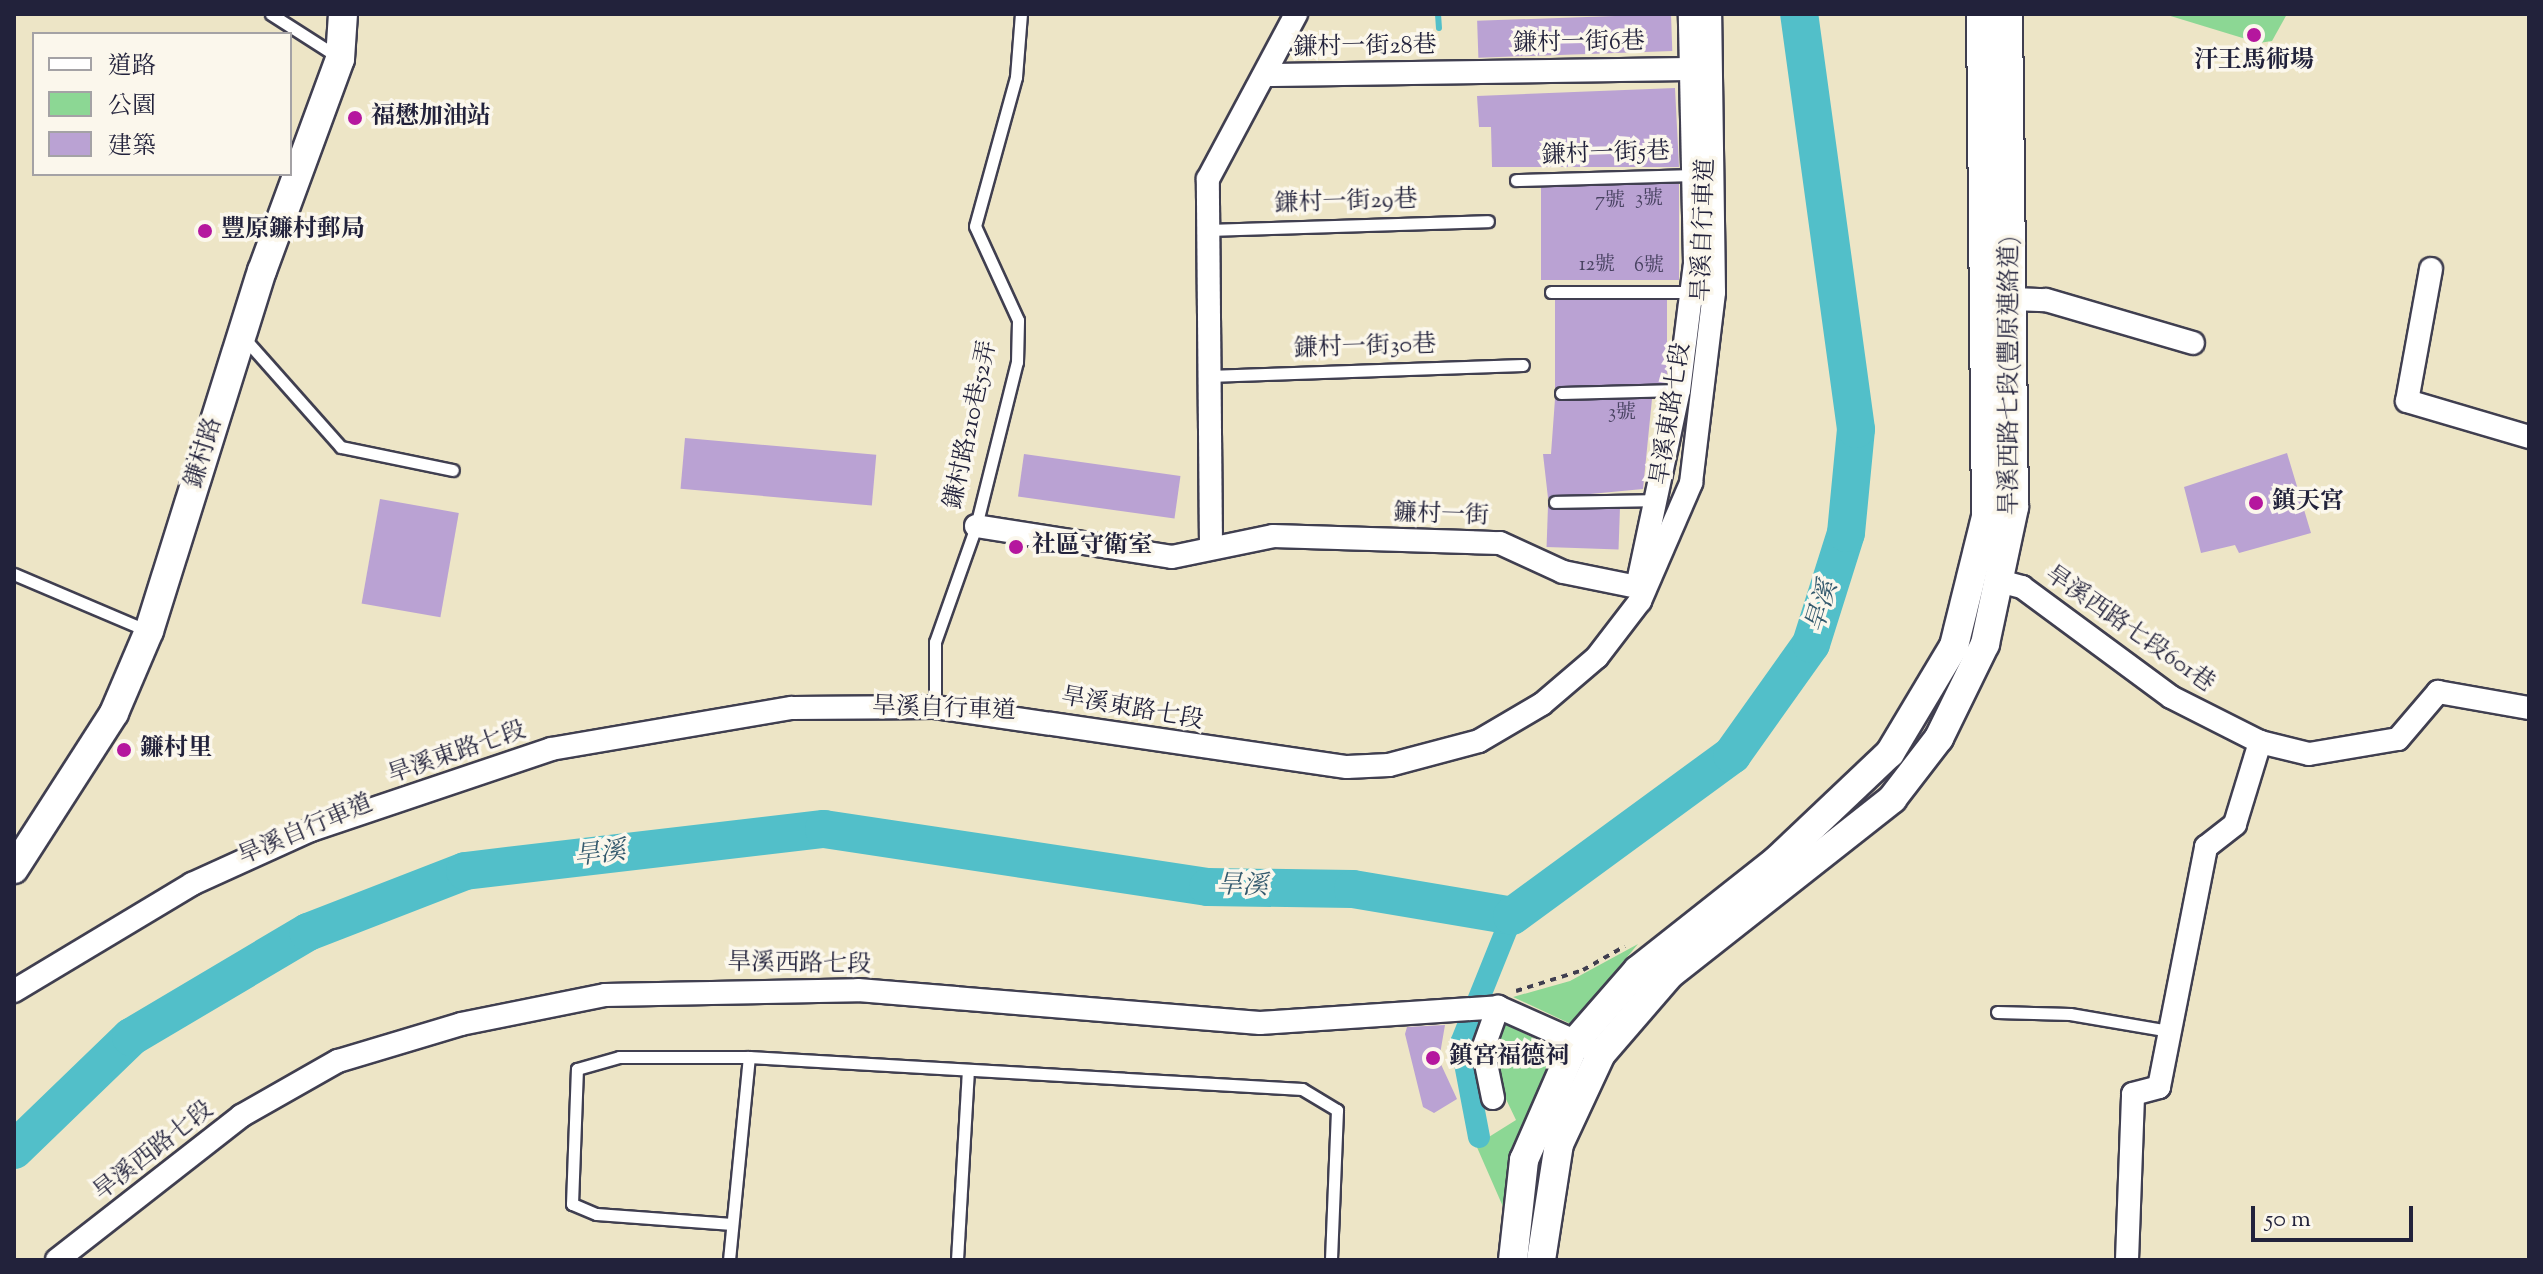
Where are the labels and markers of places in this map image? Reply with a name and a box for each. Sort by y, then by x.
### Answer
marker: 汗王馬術場 [2245,26,2263,44]
place label: 汗王馬術場 [2194,48,2314,76]
place label: 福懋加油站 [371,104,491,132]
marker: 福懋加油站 [346,109,364,127]
place label: 豐原鐮村郵局 [221,217,365,245]
marker: 豐原鐮村郵局 [196,222,214,240]
place label: 鎮天宮 [2272,489,2344,517]
marker: 鎮天宮 [2247,494,2265,512]
place label: 社區守衛室 [1032,533,1152,561]
marker: 社區守衛室 [1007,538,1025,556]
place label: 鐮村里 [140,736,212,764]
marker: 鐮村里 [115,741,133,759]
place label: 鎮宮福德祠 [1449,1044,1569,1072]
marker: 鎮宮福德祠 [1424,1049,1442,1067]

